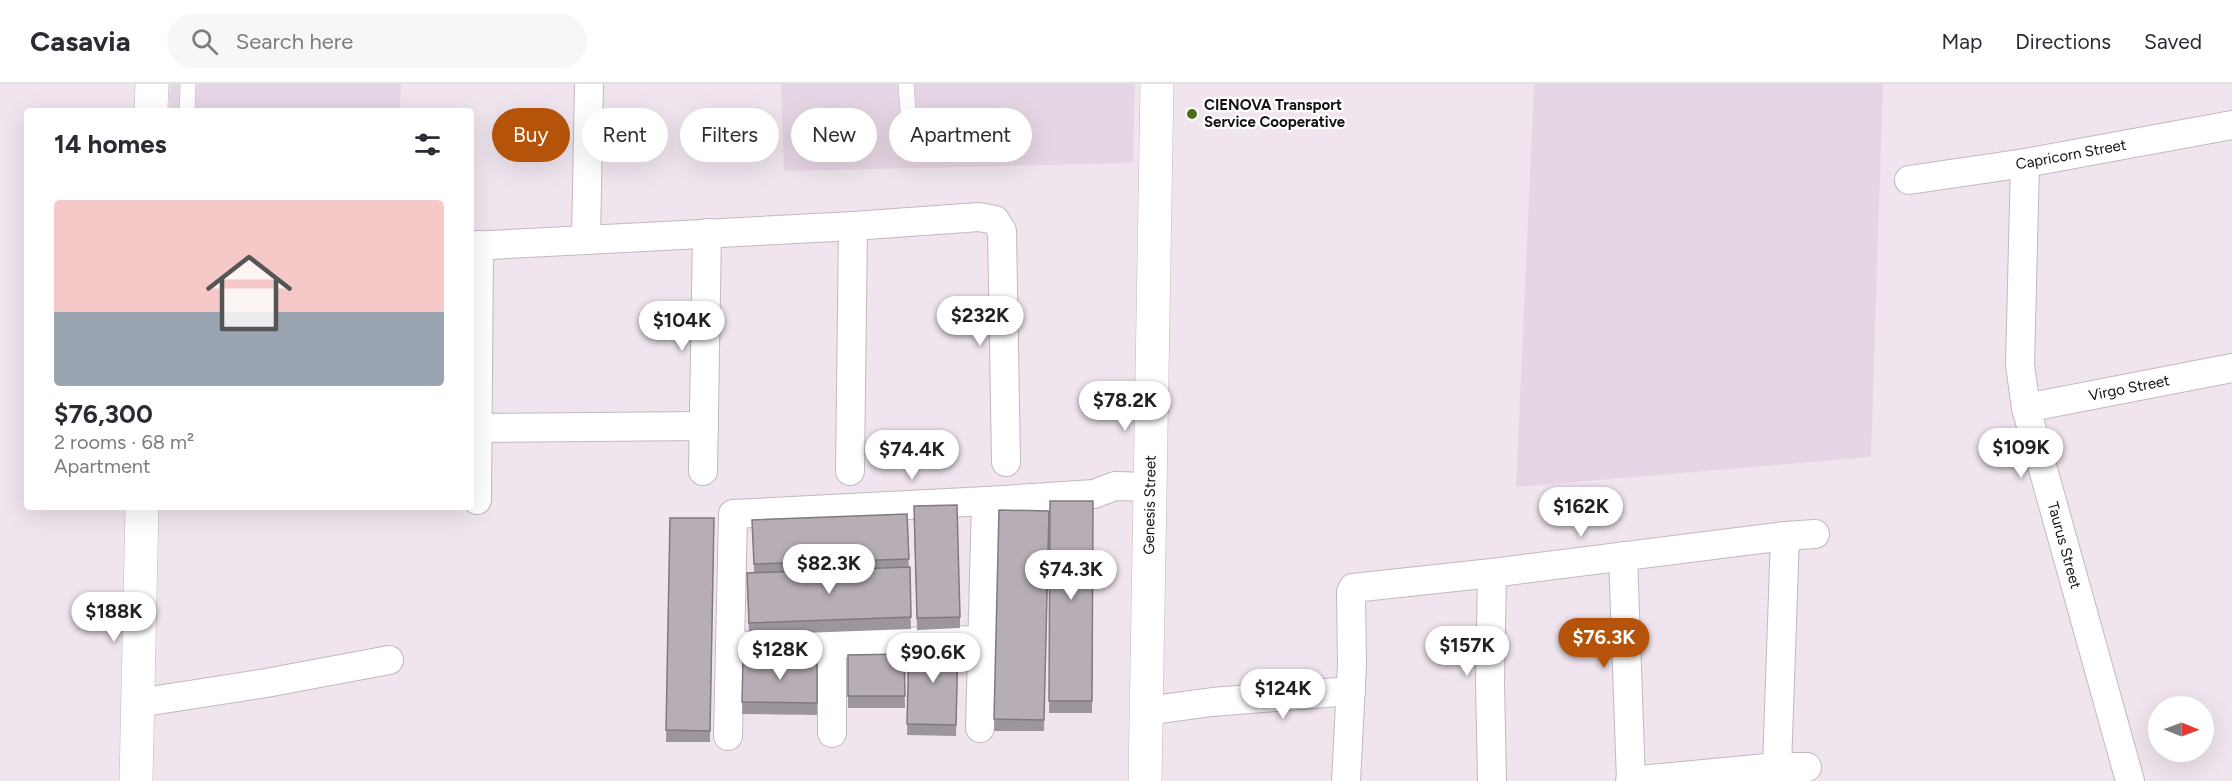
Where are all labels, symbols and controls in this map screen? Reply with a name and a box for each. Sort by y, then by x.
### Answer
search box [167,14,587,68]
text: Casavia [30,24,131,58]
icon: search [188,25,221,58]
text: Search here [236,28,353,55]
text: Map [1941,29,1982,54]
text: Directions [2015,29,2111,54]
text: Saved [2144,29,2202,54]
place label: CIENOVA Transport Service Cooperative [1204,96,1346,131]
marker: CIENOVA Transport Service Cooperative [1185,107,1199,121]
chip: Buy [492,108,570,162]
chip: Rent [582,108,668,162]
chip: Filters [680,108,779,162]
chip: New [791,108,877,162]
chip: Apartment [889,108,1032,162]
text: 14 homes [54,128,167,160]
icon: filters [411,128,444,161]
street label: Capricorn Street [2015,136,2128,173]
icon: home [195,239,303,347]
pin: $232K [938,296,1022,347]
pin: $104K [640,301,724,352]
text: $232K [951,303,1009,327]
text: $104K [653,308,711,332]
street label: Virgo Street [2087,371,2171,405]
pin: $78.2K [1076,381,1174,432]
text: $78.2K [1093,388,1157,412]
text: $76,300 [54,398,153,430]
pin: $109K [1979,428,2063,479]
text: 2 rooms · 68 m² [54,430,194,454]
pin: $74.4K [863,430,961,481]
text: $109K [1992,435,2050,459]
text: $74.4K [879,437,945,461]
text: Apartment [54,454,151,478]
street label: Genesis Street [1140,455,1160,555]
pin: $162K [1539,487,1623,538]
text: $162K [1553,494,1609,518]
street label: Taurus Street [2044,500,2085,591]
pin: $82.3K [780,544,878,595]
pin: $74.3K [1022,550,1120,601]
text: $82.3K [797,551,861,575]
text: $74.3K [1039,557,1103,581]
pin: $188K [72,592,156,643]
text: $188K [85,599,143,623]
pin: $76.3K [1555,618,1653,669]
text: $76.3K [1572,625,1636,649]
pin: $157K [1425,626,1509,677]
pin: $128K [738,630,822,681]
pin: $90.6K [884,633,982,684]
text: $157K [1439,633,1495,657]
text: $128K [752,637,808,661]
text: $90.6K [900,640,966,664]
pin: $124K [1241,669,1325,720]
text: $124K [1254,676,1312,700]
north arrow [2148,696,2214,762]
map controls [2148,696,2214,762]

